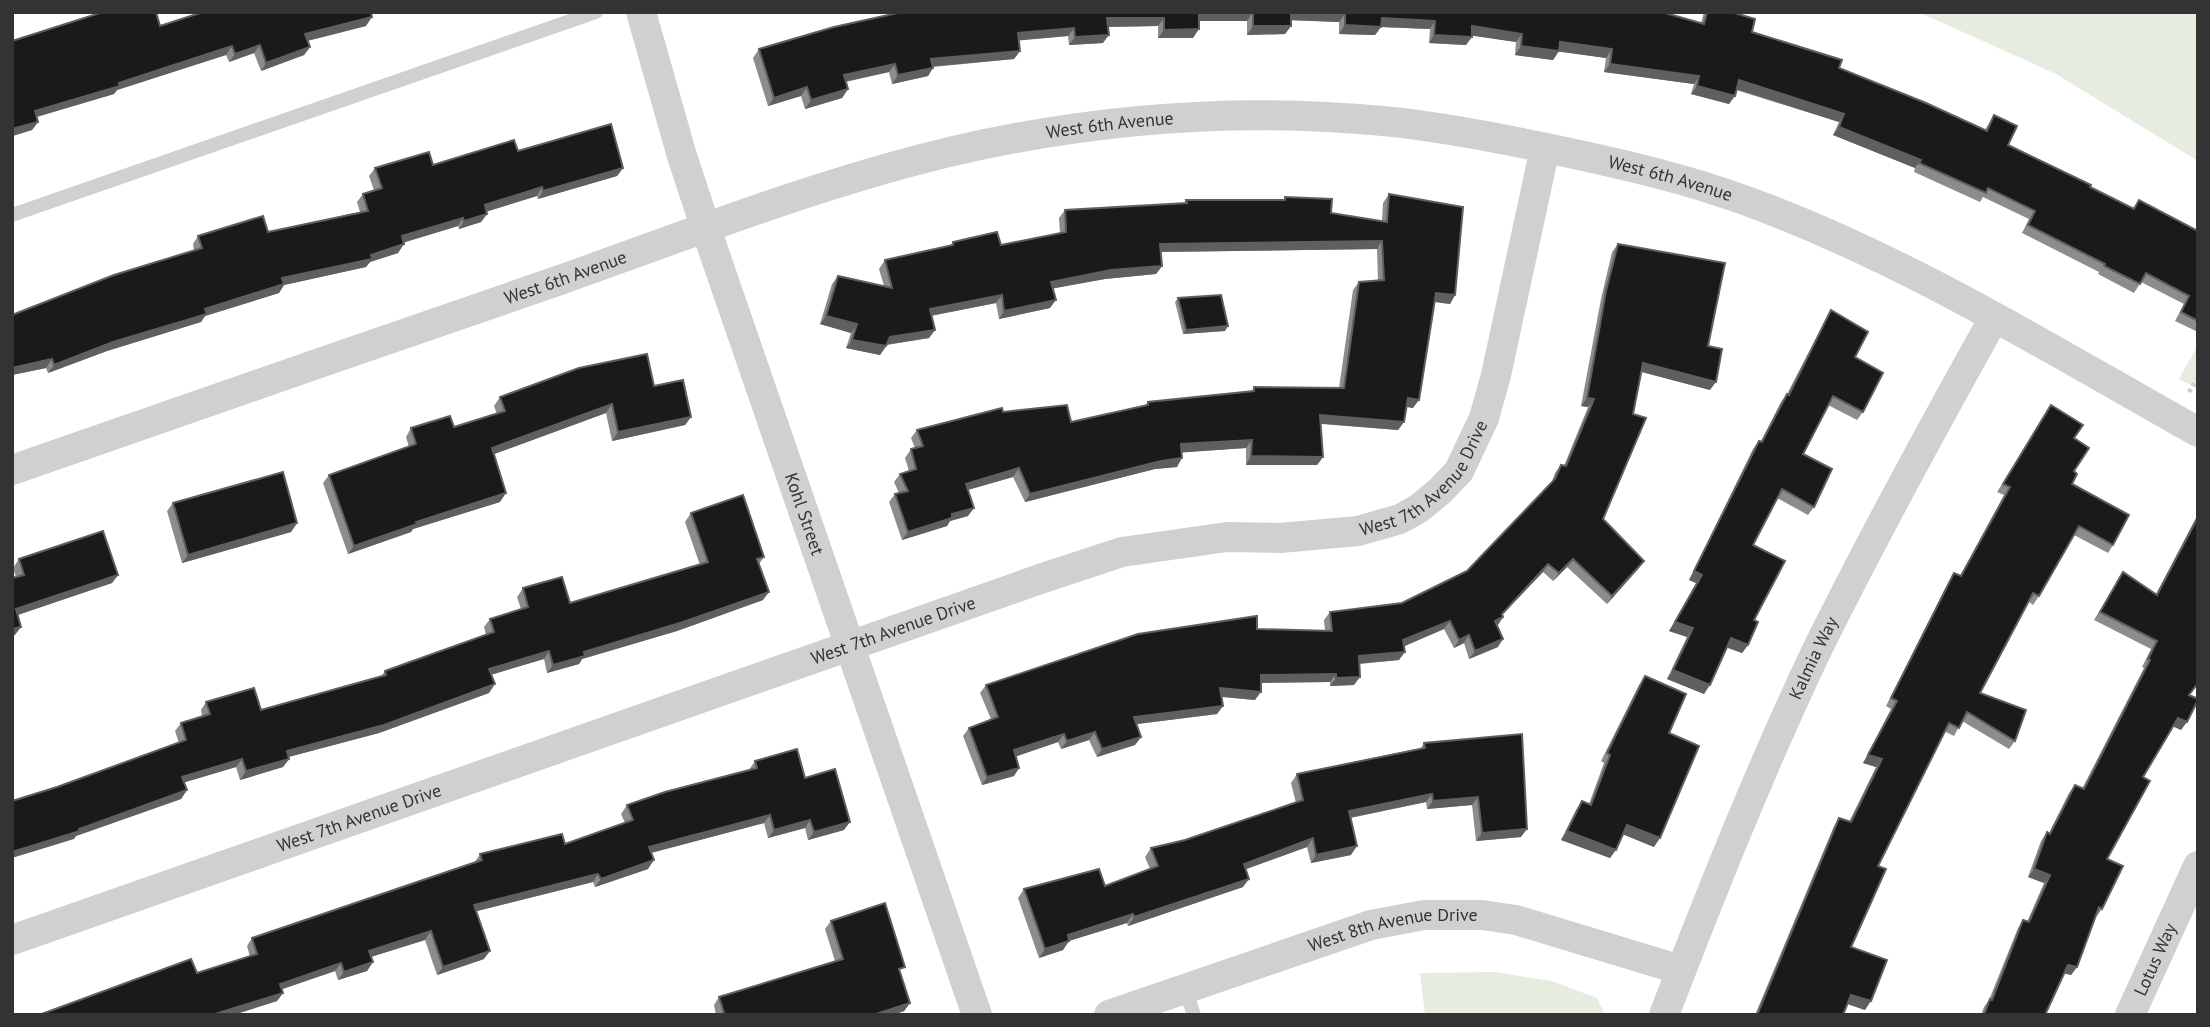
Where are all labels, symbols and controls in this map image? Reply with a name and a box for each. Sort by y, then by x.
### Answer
street label: West 6th Avenue [1044,106,1174,144]
street label: West 6th Avenue [1606,150,1736,206]
street label: West 6th Avenue [501,245,630,309]
street label: West 7th Avenue Drive [1357,416,1492,541]
street label: Kohl Street [780,470,830,558]
street label: West 7th Avenue Drive [808,591,978,670]
street label: Kalmia Way [1783,612,1843,703]
street label: West 7th Avenue Drive [274,778,444,857]
street label: West 8th Avenue Drive [1305,903,1478,957]
street label: Lotus Way [2128,919,2182,999]

